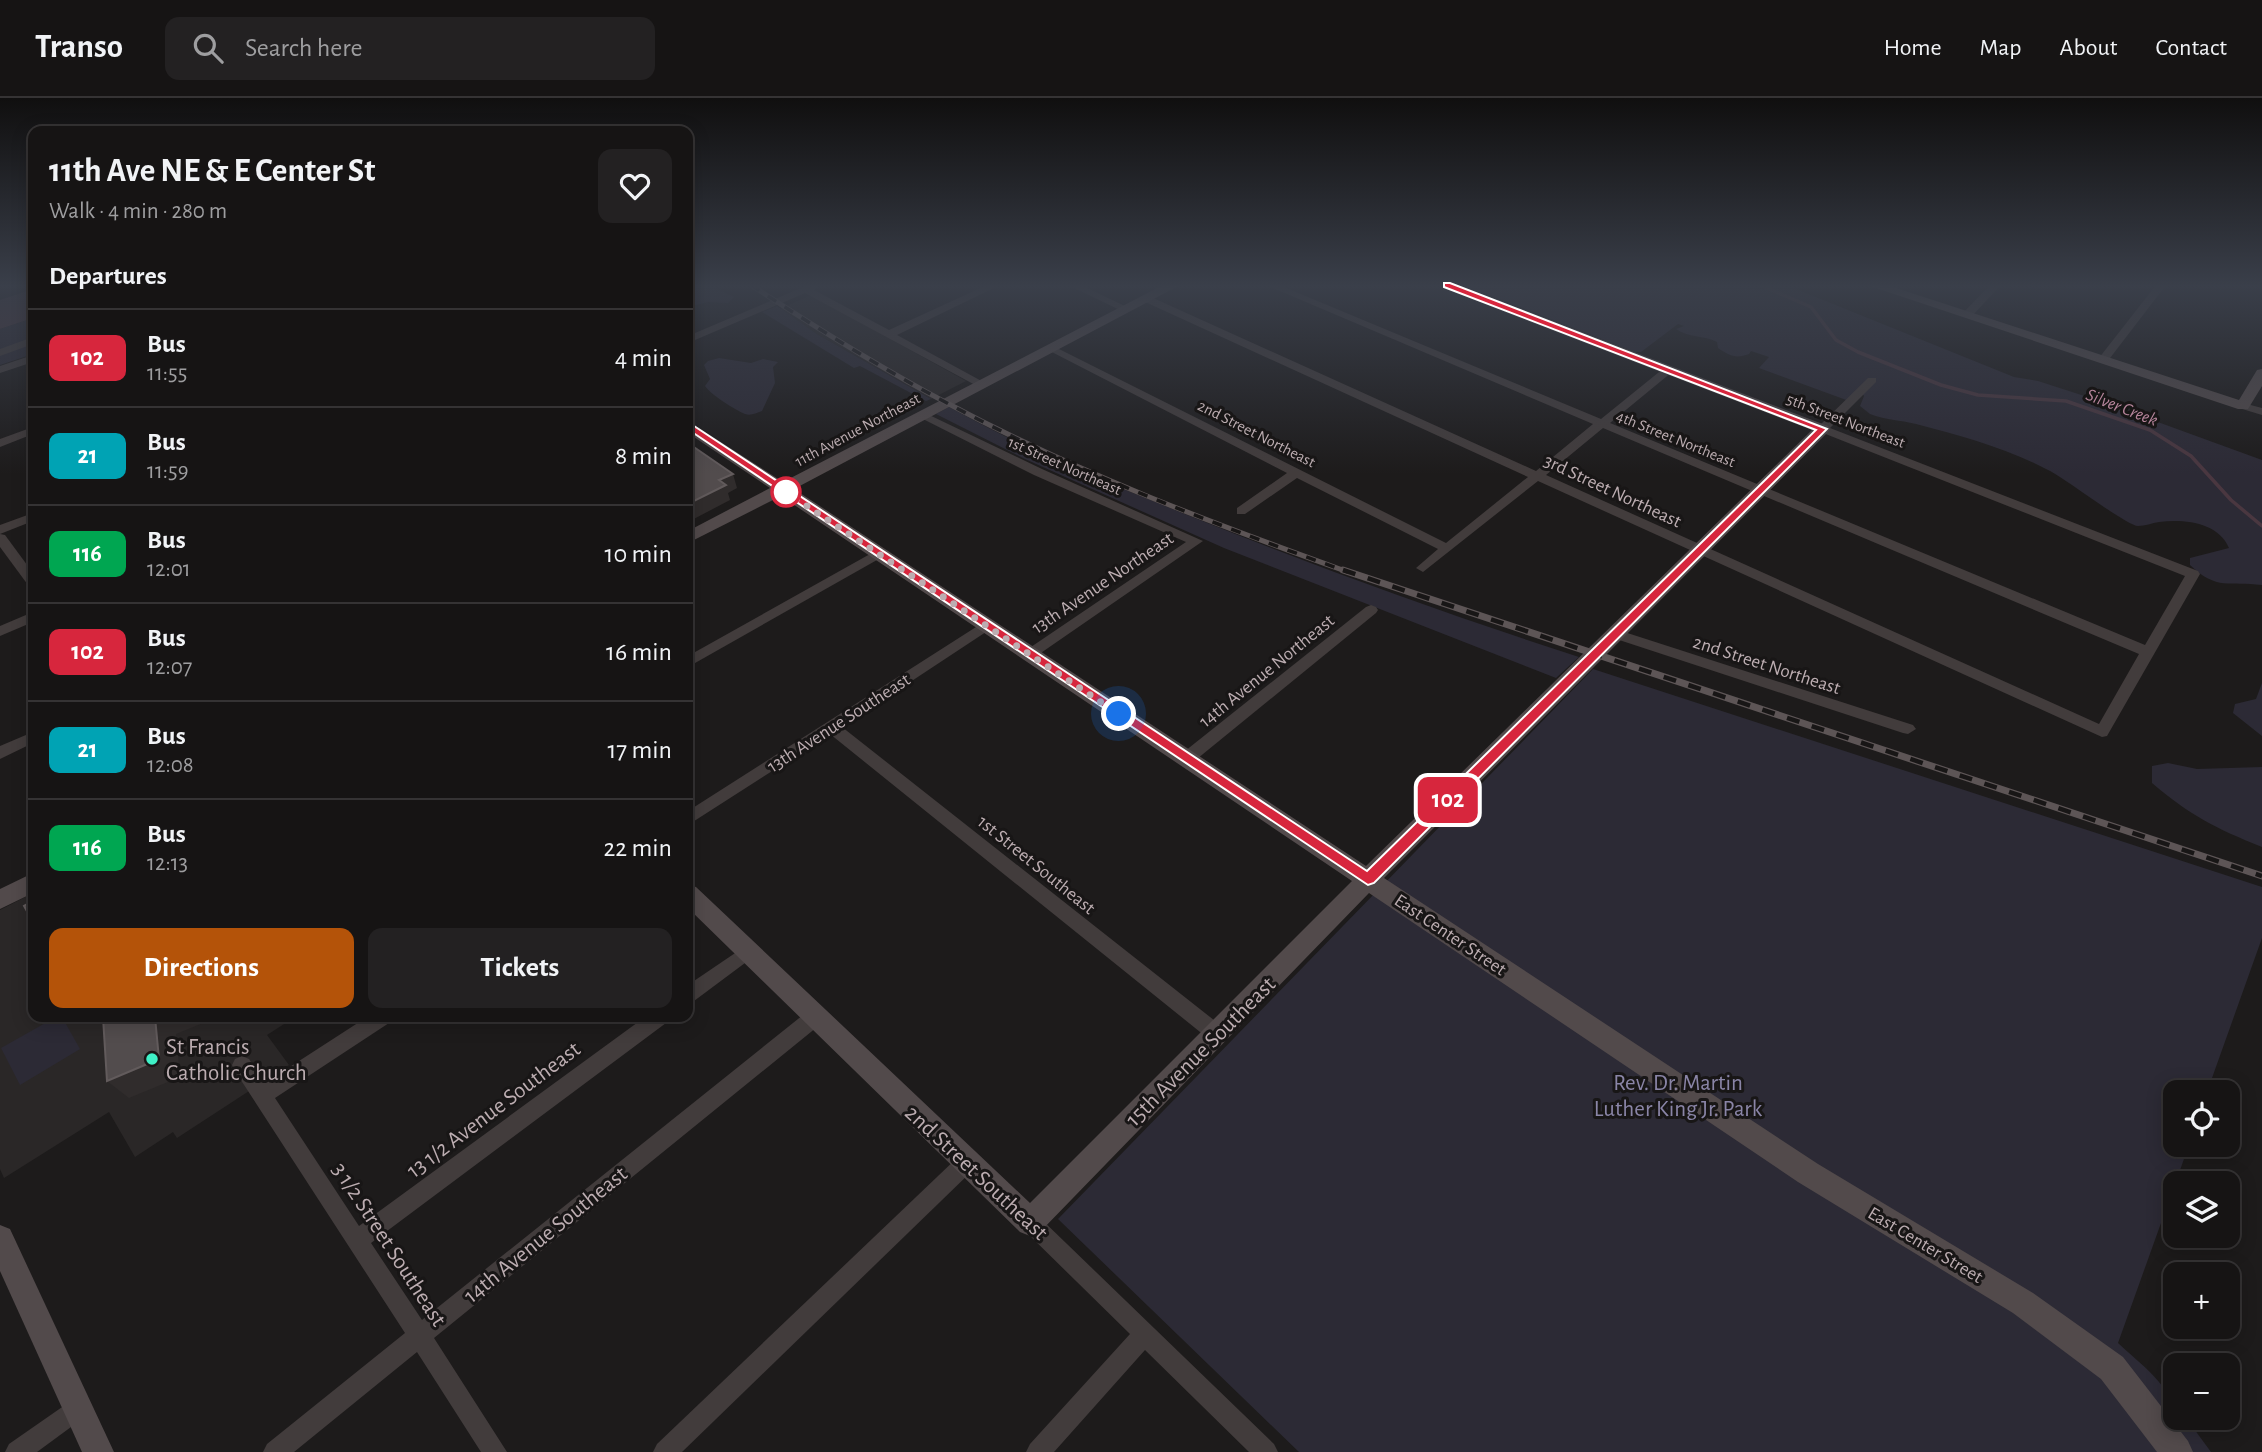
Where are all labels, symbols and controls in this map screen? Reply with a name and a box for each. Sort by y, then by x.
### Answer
search box [165,17,655,80]
icon: search [189,29,227,67]
text: Transo [35,31,123,64]
text: Search here [245,35,363,61]
text: Home [1884,36,1942,60]
text: Map [1980,36,2022,60]
text: About [2060,36,2117,60]
text: Contact [2155,36,2227,60]
button: heart [598,149,672,223]
text: 11th Ave NE & E Center St [49,155,375,188]
text: Walk · 4 min · 280 m [49,200,227,223]
text: Departures [49,263,167,289]
text: Bus [147,331,186,357]
text: 4 min [615,345,672,371]
text: 102 [71,346,104,370]
text: 11:55 [147,362,187,385]
water label: Silver Creek [2083,386,2160,430]
street label: 11th Avenue Northeast [792,390,923,470]
street label: 5th Street Northeast [1784,391,1907,451]
street label: 2nd Street Northeast [1195,397,1318,470]
street label: 4th Street Northeast [1614,408,1737,470]
text: Bus [147,429,186,455]
street label: 1st Street Northeast [1006,434,1124,498]
text: 8 min [615,443,672,469]
text: 21 [78,444,97,468]
street label: 3rd Street Northeast [1541,451,1684,532]
text: 11:59 [147,460,189,483]
unlabelled marker [771,477,801,507]
text: Bus [147,527,186,553]
street label: 13th Avenue Northeast [1029,529,1177,638]
text: 10 min [605,541,672,567]
text: 116 [73,542,102,566]
text: 12:01 [147,558,191,581]
street label: 14th Avenue Northeast [1196,611,1338,731]
text: Bus [147,625,186,651]
street label: 2nd Street Northeast [1690,633,1843,698]
text: 16 min [606,639,672,665]
text: 102 [71,640,104,664]
text: 12:07 [147,656,192,679]
street label: 13th Avenue Southeast [764,670,914,776]
your location [1101,696,1136,731]
text: Bus [147,723,186,749]
text: 17 min [607,737,672,763]
text: 21 [78,738,97,762]
text: 12:08 [147,754,194,777]
line badge: 102 [1408,777,1488,823]
text: 102 [1432,788,1464,812]
street label: 1st Street Southeast [974,812,1098,918]
text: Bus [147,821,186,847]
text: 22 min [604,835,672,861]
text: 116 [73,836,102,860]
text: 12:13 [147,852,188,875]
street label: East Center Street [1391,891,1510,980]
button: Directions [49,928,354,1008]
button: Tickets [368,928,672,1008]
street label: 15th Avenue Southeast [1122,972,1281,1131]
place label: St Francis Catholic Church [166,1036,307,1085]
street label: 13 1/2 Avenue Southeast [403,1037,585,1183]
marker: St Francis Catholic Church [144,1051,160,1067]
park label: Rev. Dr. Martin Luther King Jr. Park [1594,1072,1763,1121]
map controls [2163,1080,2240,1430]
button: locate [2163,1080,2240,1157]
street label: 2nd Street Southeast [900,1101,1052,1245]
street label: 3 1/2 Street Southeast [327,1159,450,1331]
street label: 14th Avenue Southeast [460,1162,632,1308]
button: layers [2163,1171,2240,1248]
street label: East Center Street [1864,1204,1986,1287]
button: + [2163,1262,2240,1339]
button: − [2163,1353,2240,1430]

